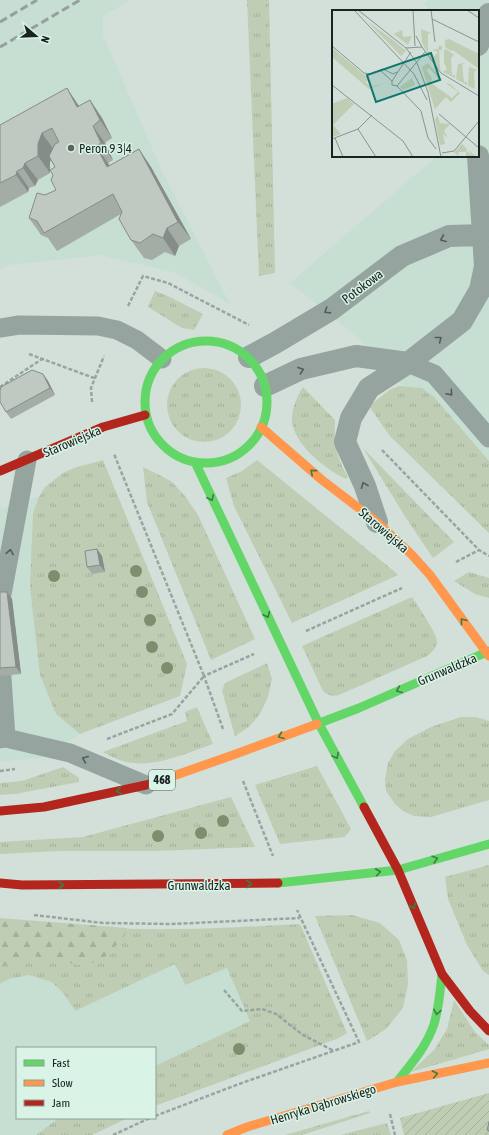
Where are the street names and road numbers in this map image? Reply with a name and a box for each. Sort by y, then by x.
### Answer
street label: Potokowa [339,266,386,307]
street label: Starowiejska [41,423,103,460]
street label: Starowiejska [356,505,412,556]
street label: Grunwaldzka [415,650,479,689]
road number: 468 [149,770,175,790]
street label: Grunwaldzka [168,878,230,893]
street label: Henryka Dąbrowskiego [268,1081,378,1128]

